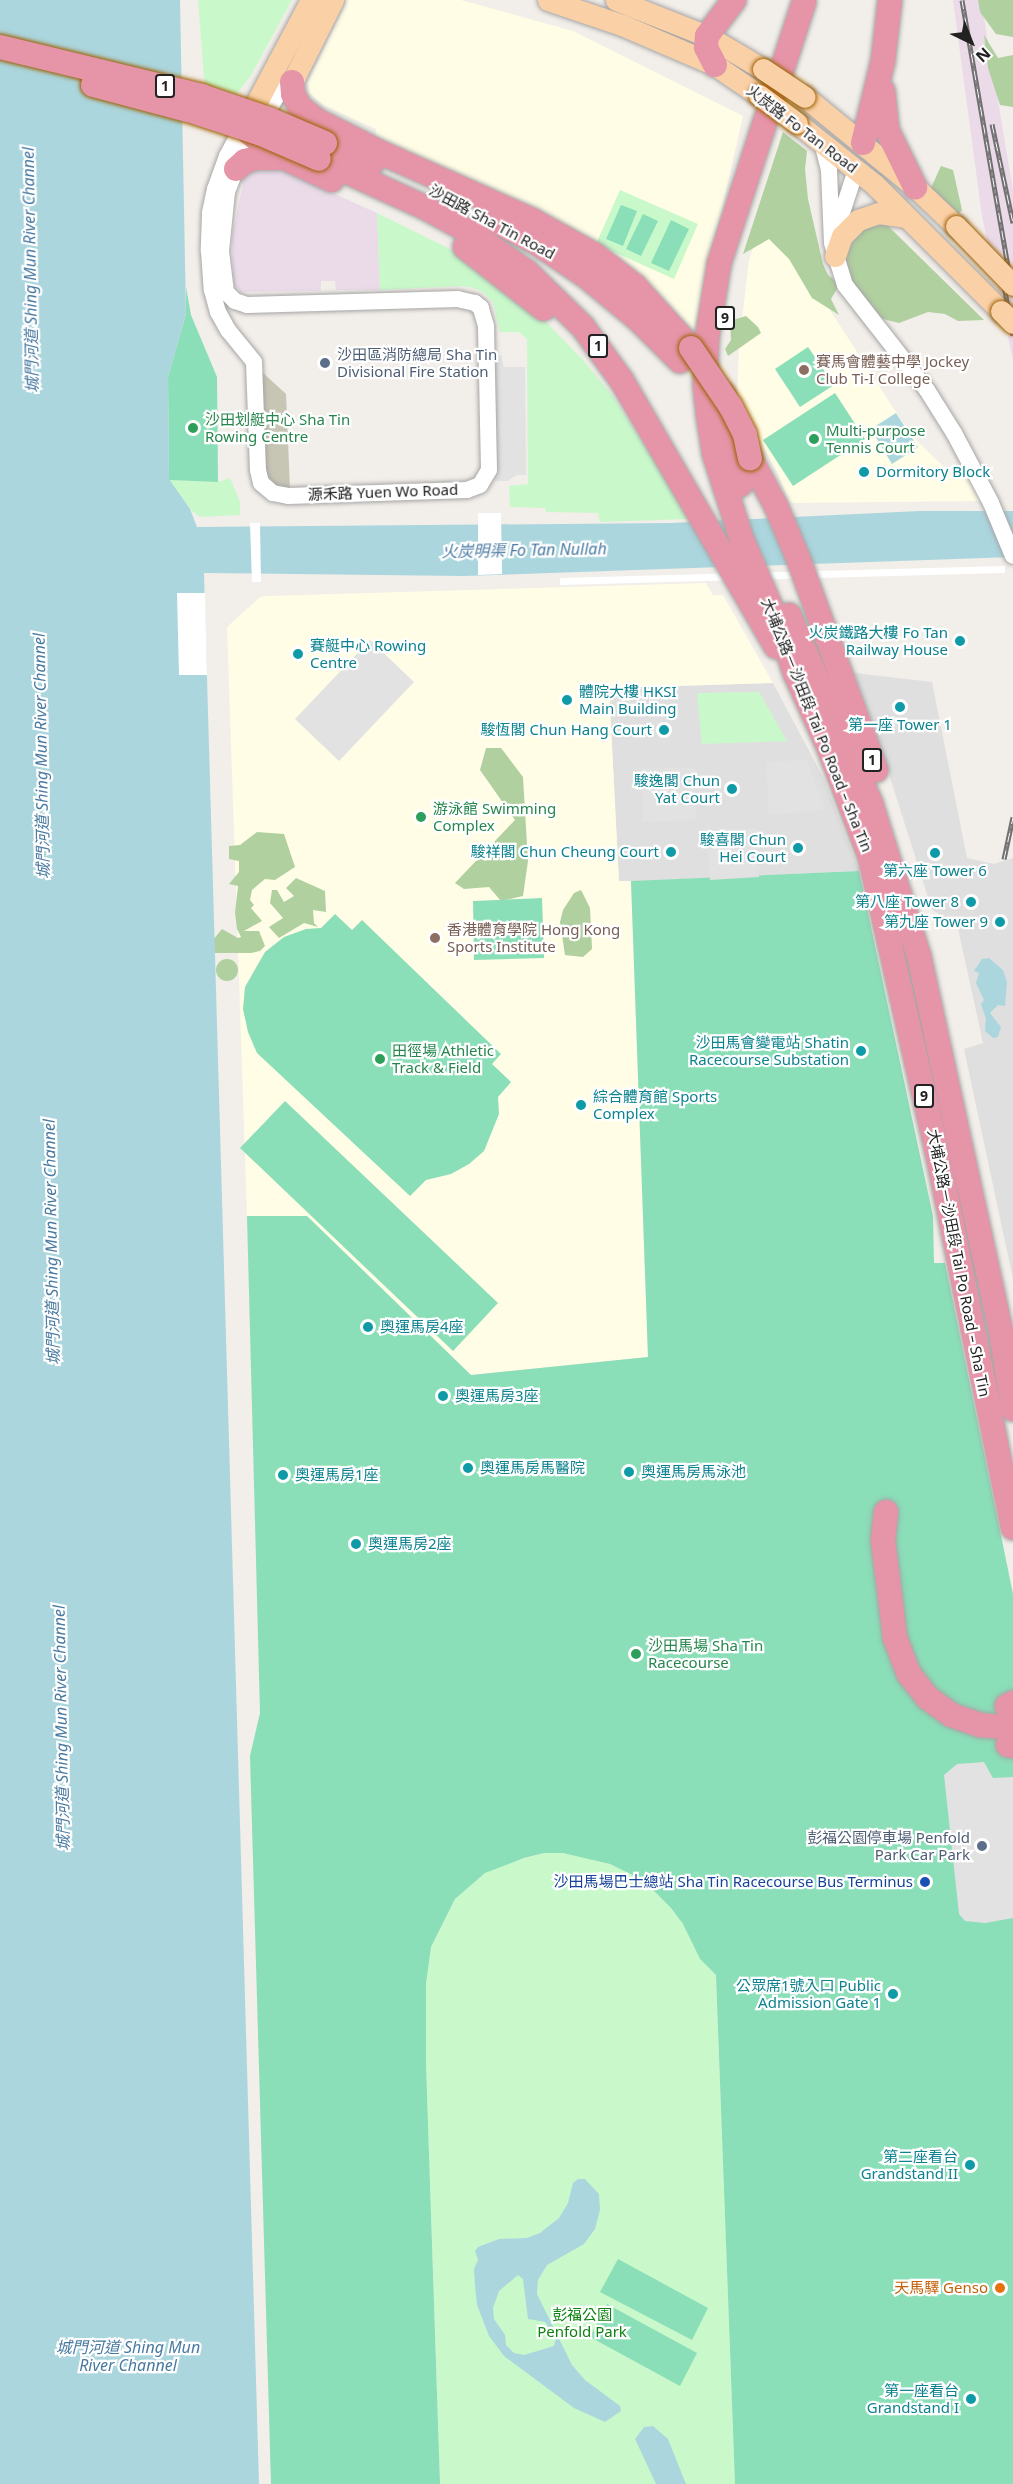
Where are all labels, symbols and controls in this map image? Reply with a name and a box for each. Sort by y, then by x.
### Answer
north arrow [941,12,1001,72]
text: N [971,43,996,68]
road number: 1 [154,75,176,97]
street label: 火炭路 Fo Tan Road [743,81,861,177]
water label: 城門河道 Shing Mun River Channel [18,147,42,393]
street label: 沙田路 Sha Tin Road [426,181,558,263]
road number: 9 [714,307,736,329]
road number: 1 [588,335,608,357]
place label: 沙田區消防總局 Sha Tin Divisional Fire Station [337,345,497,380]
place label: 賽馬會體藝中學 Jockey Club Ti-I College [816,352,969,387]
marker: 沙田區消防總局 Sha Tin Divisional Fire Station [318,356,332,370]
marker: 賽馬會體藝中學 Jockey Club Ti-I College [797,363,811,377]
place label: 沙田划艇中心 Sha Tin Rowing Centre [205,410,350,445]
marker: 沙田划艇中心 Sha Tin Rowing Centre [186,421,200,435]
place label: Multi-purpose Tennis Court [826,421,925,456]
marker: Multi-purpose Tennis Court [807,432,821,446]
place label: Dormitory Block [876,463,990,481]
marker: Dormitory Block [857,465,871,479]
street label: 源禾路 Yuen Wo Road [307,480,459,504]
water label: 火炭明渠 Fo Tan Nullah [441,539,607,561]
street label: 大埔公路－沙田段 Tai Po Road – Sha Tin [758,596,876,854]
place label: 火炭鐵路大樓 Fo Tan Railway House [809,623,948,658]
water label: 城門河道 Shing Mun River Channel [29,633,53,879]
marker: 火炭鐵路大樓 Fo Tan Railway House [953,634,967,648]
place label: 賽艇中心 Rowing Centre [310,636,426,671]
marker: 賽艇中心 Rowing Centre [291,647,305,661]
place label: 體院大樓 HKSI Main Building [579,682,677,717]
marker: 體院大樓 HKSI Main Building [560,693,574,707]
marker: 第一座 Tower 1 [893,700,907,714]
place label: 第一座 Tower 1 [848,716,952,734]
place label: 駿恆閣 Chun Hang Court [481,721,652,739]
marker: 駿恆閣 Chun Hang Court [657,723,671,737]
road number: 1 [862,749,882,771]
place label: 駿逸閣 Chun Yat Court [634,771,720,806]
marker: 駿逸閣 Chun Yat Court [725,782,739,796]
place label: 游泳館 Swimming Complex [433,799,556,834]
marker: 游泳館 Swimming Complex [414,810,428,824]
place label: 駿喜閣 Chun Hei Court [700,830,786,865]
marker: 駿喜閣 Chun Hei Court [791,841,805,855]
place label: 駿祥閣 Chun Cheung Court [471,843,659,861]
marker: 駿祥閣 Chun Cheung Court [664,845,678,859]
marker: 第六座 Tower 6 [928,846,942,860]
place label: 第六座 Tower 6 [883,862,987,880]
place label: 第八座 Tower 8 [855,893,959,911]
marker: 第八座 Tower 8 [964,895,978,909]
place label: 第九座 Tower 9 [884,913,988,931]
marker: 第九座 Tower 9 [993,915,1007,929]
place label: 香港體育學院 Hong Kong Sports Institute [447,920,620,955]
marker: 香港體育學院 Hong Kong Sports Institute [428,931,442,945]
place label: 沙田馬會變電站 Shatin Racecourse Substation [689,1033,849,1068]
place label: 田徑場 Athletic Track & Field [392,1041,494,1076]
marker: 沙田馬會變電站 Shatin Racecourse Substation [854,1044,868,1058]
marker: 田徑場 Athletic Track & Field [373,1052,387,1066]
road number: 9 [914,1085,934,1107]
place label: 綜合體育館 Sports Complex [593,1087,717,1122]
marker: 綜合體育館 Sports Complex [574,1098,588,1112]
water label: 城門河道 Shing Mun River Channel [39,1119,63,1365]
street label: 大埔公路－沙田段 Tai Po Road – Sha Tin [924,1128,994,1398]
place label: 奧運馬房4座 [380,1318,464,1336]
marker: 奧運馬房4座 [361,1320,375,1334]
place label: 奧運馬房3座 [455,1387,539,1405]
marker: 奧運馬房3座 [436,1389,450,1403]
place label: 奧運馬房馬醫院 [480,1459,585,1477]
marker: 奧運馬房馬醫院 [461,1461,475,1475]
place label: 奧運馬房馬泳池 [641,1463,746,1481]
marker: 奧運馬房馬泳池 [622,1465,636,1479]
place label: 奧運馬房1座 [295,1466,379,1484]
marker: 奧運馬房1座 [276,1468,290,1482]
place label: 奧運馬房2座 [368,1535,452,1553]
marker: 奧運馬房2座 [349,1537,363,1551]
water label: 城門河道 Shing Mun River Channel [49,1605,73,1851]
place label: 沙田馬場 Sha Tin Racecourse [648,1636,763,1671]
marker: 沙田馬場 Sha Tin Racecourse [629,1647,643,1661]
place label: 彭福公園停車場 Penfold Park Car Park [807,1828,970,1863]
marker: 彭福公園停車場 Penfold Park Car Park [975,1839,989,1853]
place label: 沙田馬場巴士總站 Sha Tin Racecourse Bus Terminus [554,1873,913,1891]
marker: 沙田馬場巴士總站 Sha Tin Racecourse Bus Terminus [918,1875,932,1889]
place label: 公眾席1號入口 Public Admission Gate 1 [736,1976,881,2011]
marker: 公眾席1號入口 Public Admission Gate 1 [886,1987,900,2001]
place label: 第二座看台 Grandstand II [861,2147,958,2182]
marker: 第二座看台 Grandstand II [963,2158,977,2172]
place label: 天馬驛 Genso [894,2279,988,2297]
marker: 天馬驛 Genso [993,2281,1007,2295]
park label: 彭福公園 Penfold Park [537,2305,627,2340]
water label: 城門河道 Shing Mun River Channel [56,2337,200,2375]
place label: 第一座看台 Grandstand I [867,2381,959,2416]
marker: 第一座看台 Grandstand I [964,2392,978,2406]

